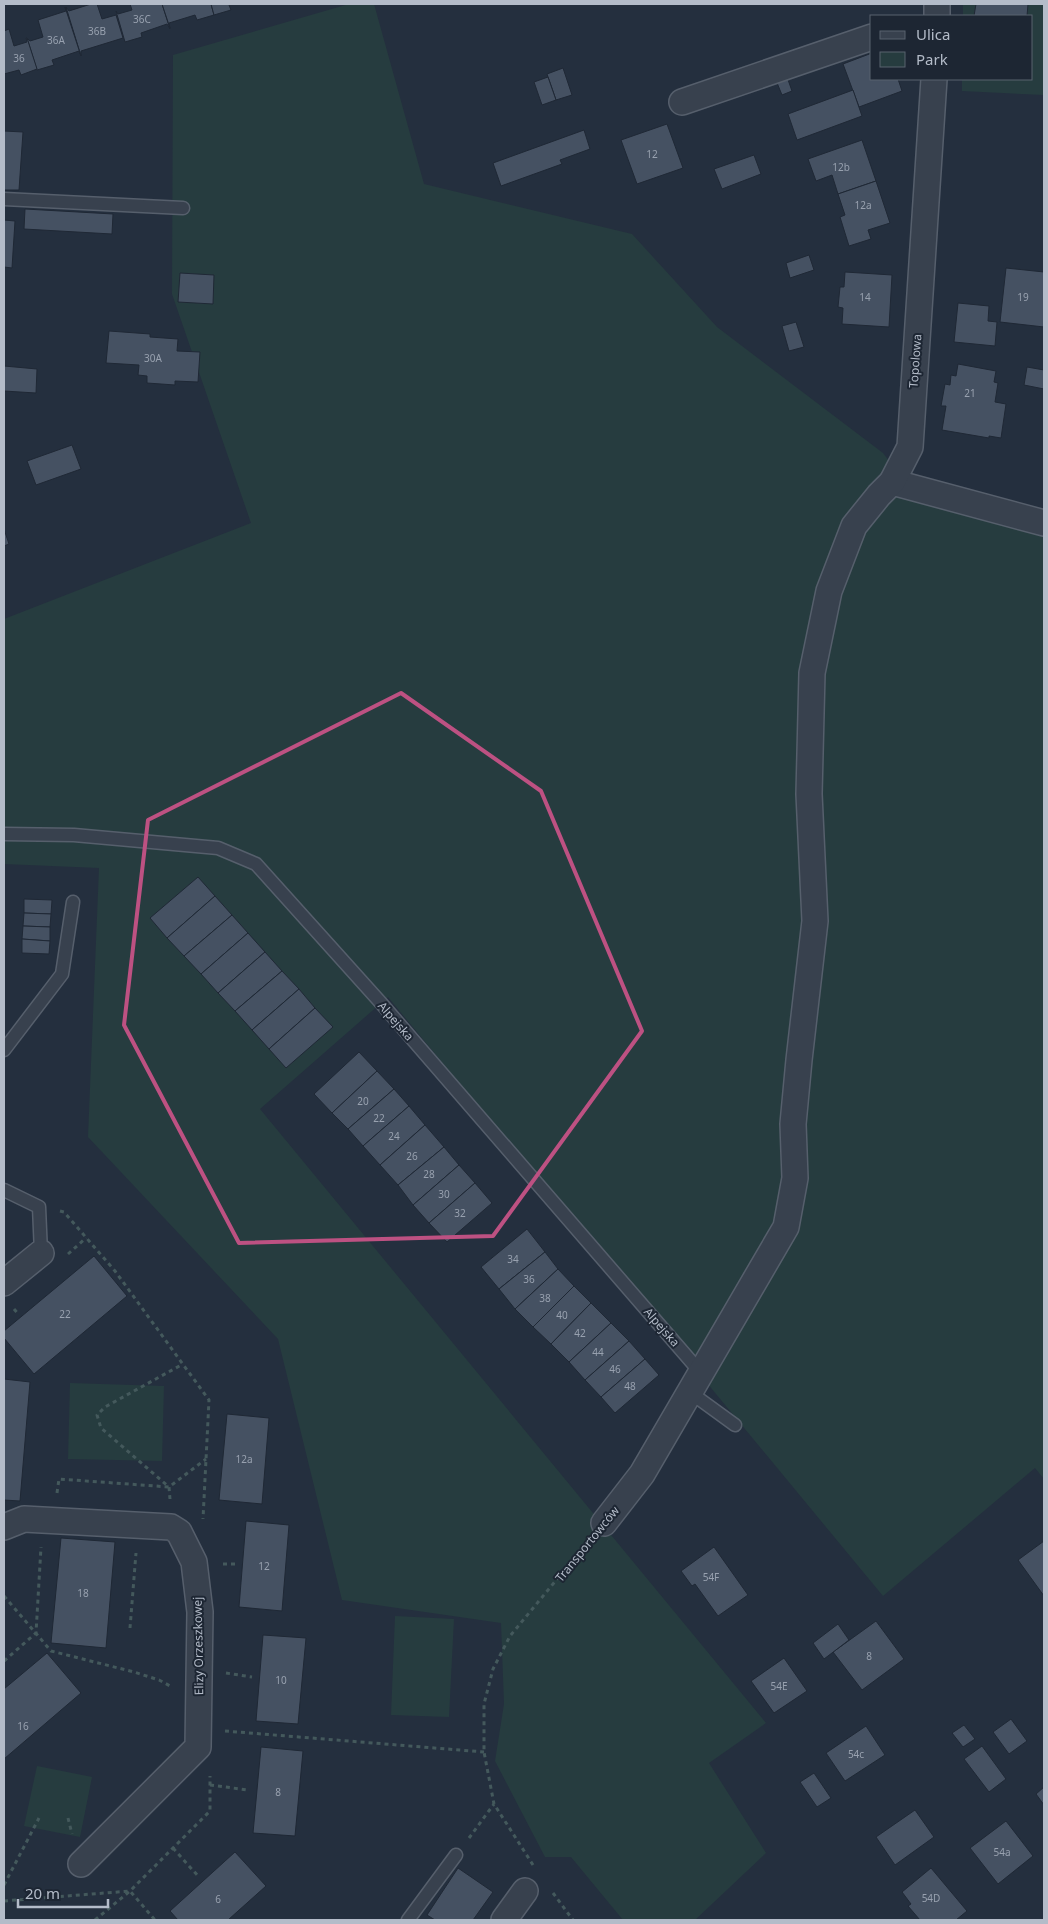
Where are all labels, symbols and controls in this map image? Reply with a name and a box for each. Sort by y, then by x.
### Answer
house number: 36C [133,12,152,26]
legend [870,15,1033,80]
house number: 36B [88,24,106,38]
text: Ulica [916,24,950,44]
house number: 36A [47,33,66,47]
text: Park [916,49,948,69]
house number: 36 [13,51,25,65]
house number: 12 [646,147,658,161]
house number: 12b [832,160,850,174]
house number: 12a [854,198,872,212]
house number: 14 [859,290,871,304]
house number: 19 [1017,290,1029,304]
street label: Topolowa [905,333,925,389]
house number: 30A [144,351,163,365]
house number: 21 [964,386,976,400]
street label: Alpejska [374,998,418,1044]
house number: 20 [357,1094,369,1108]
house number: 22 [373,1111,385,1125]
house number: 24 [388,1129,400,1143]
house number: 26 [406,1149,418,1163]
house number: 28 [423,1167,435,1181]
house number: 30 [438,1187,450,1201]
house number: 32 [454,1206,466,1220]
house number: 34 [507,1252,519,1266]
house number: 36 [523,1272,535,1286]
house number: 38 [539,1291,551,1305]
street label: Alpejska [640,1304,684,1350]
house number: 22 [59,1307,71,1321]
house number: 40 [556,1308,568,1322]
house number: 42 [574,1326,586,1340]
house number: 44 [592,1345,604,1359]
house number: 46 [609,1362,621,1376]
house number: 48 [624,1379,636,1393]
house number: 12a [235,1452,253,1466]
street label: Transportowców [551,1502,623,1586]
house number: 12 [258,1559,270,1573]
house number: 54F [703,1570,719,1584]
house number: 18 [77,1586,89,1600]
street label: Elizy Orzeszkowej [189,1597,207,1695]
house number: 8 [866,1649,872,1663]
house number: 10 [275,1673,287,1687]
house number: 54E [771,1679,788,1693]
house number: 16 [17,1719,29,1733]
house number: 54c [848,1747,864,1761]
house number: 8 [275,1785,281,1799]
house number: 54a [993,1845,1011,1859]
scale bar [18,1876,108,1908]
text: 20 m [25,1883,60,1903]
house number: 54D [922,1891,940,1905]
house number: 6 [215,1892,221,1906]

